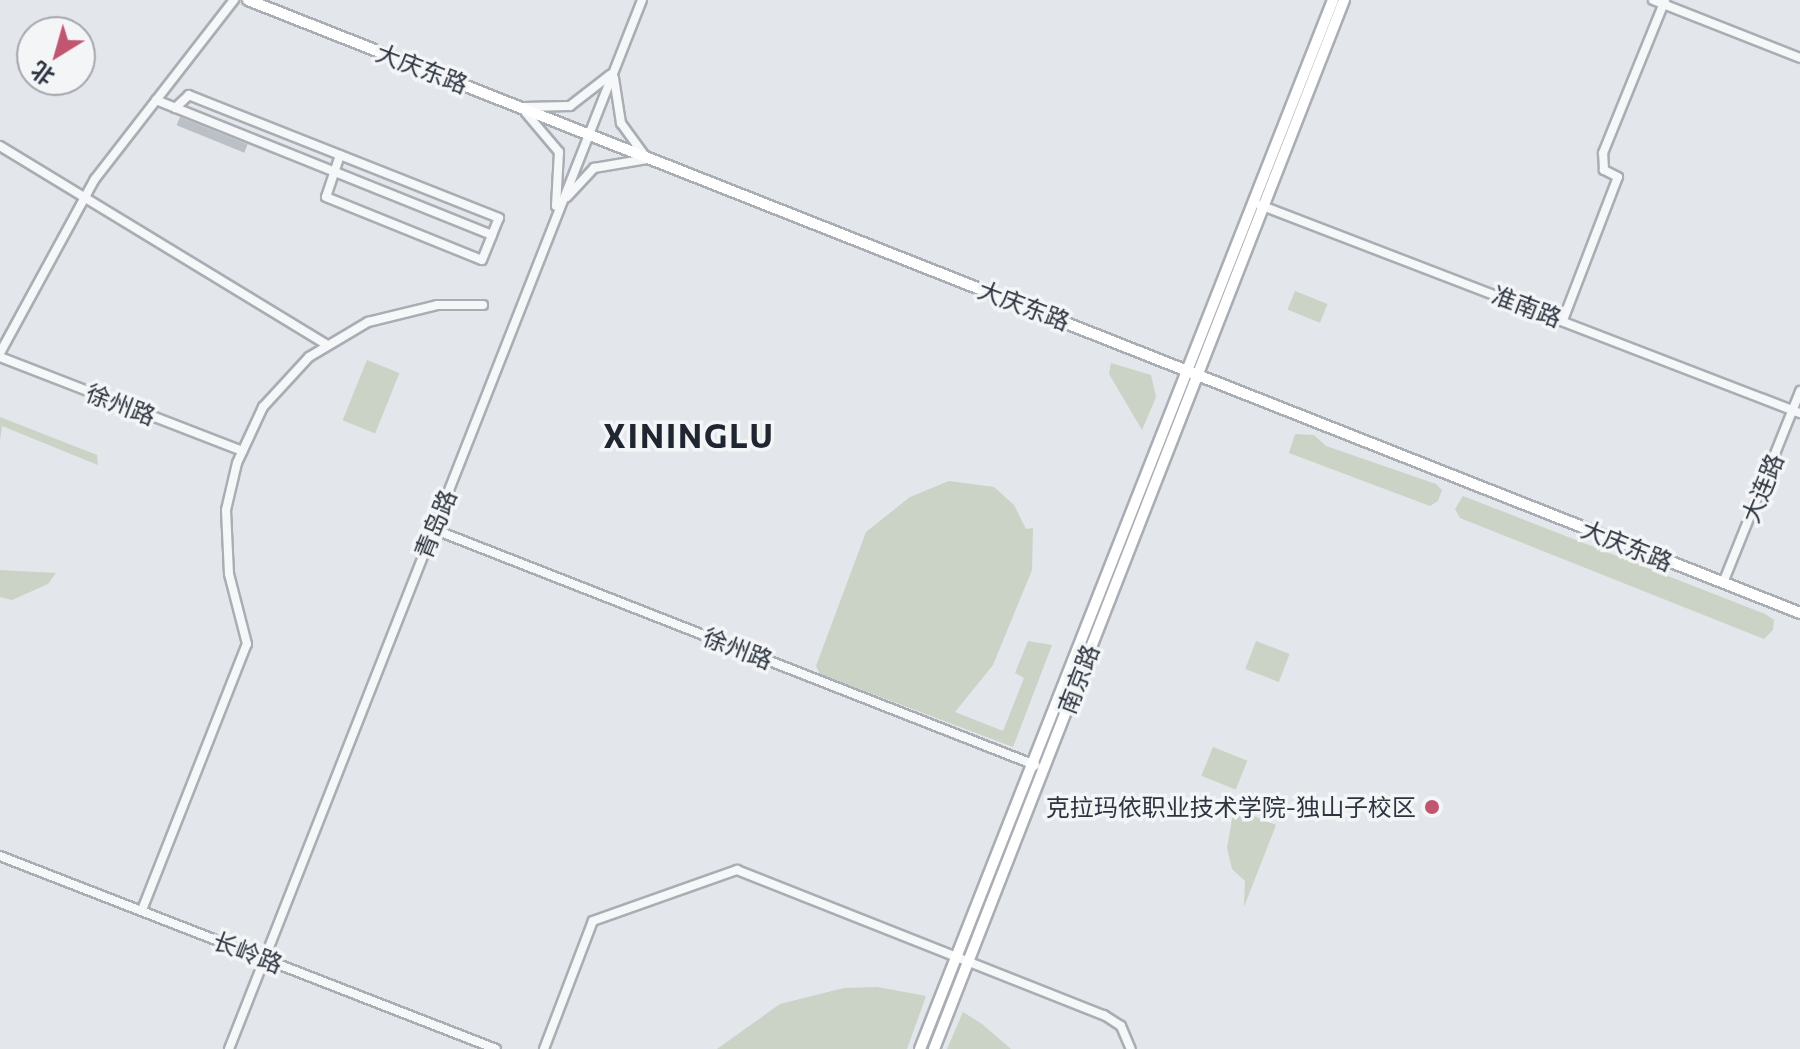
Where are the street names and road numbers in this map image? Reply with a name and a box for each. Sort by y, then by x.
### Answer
street label: 大庆东路 [372,37,472,99]
street label: 大庆东路 [974,274,1074,336]
street label: 准南路 [1488,280,1566,332]
street label: 徐州路 [82,378,160,430]
street label: 大连路 [1735,449,1789,527]
street label: 青岛路 [408,485,462,563]
street label: 大庆东路 [1577,514,1677,576]
street label: 徐州路 [699,622,777,674]
street label: 南京路 [1052,640,1104,718]
street label: 长岭路 [209,926,287,978]

